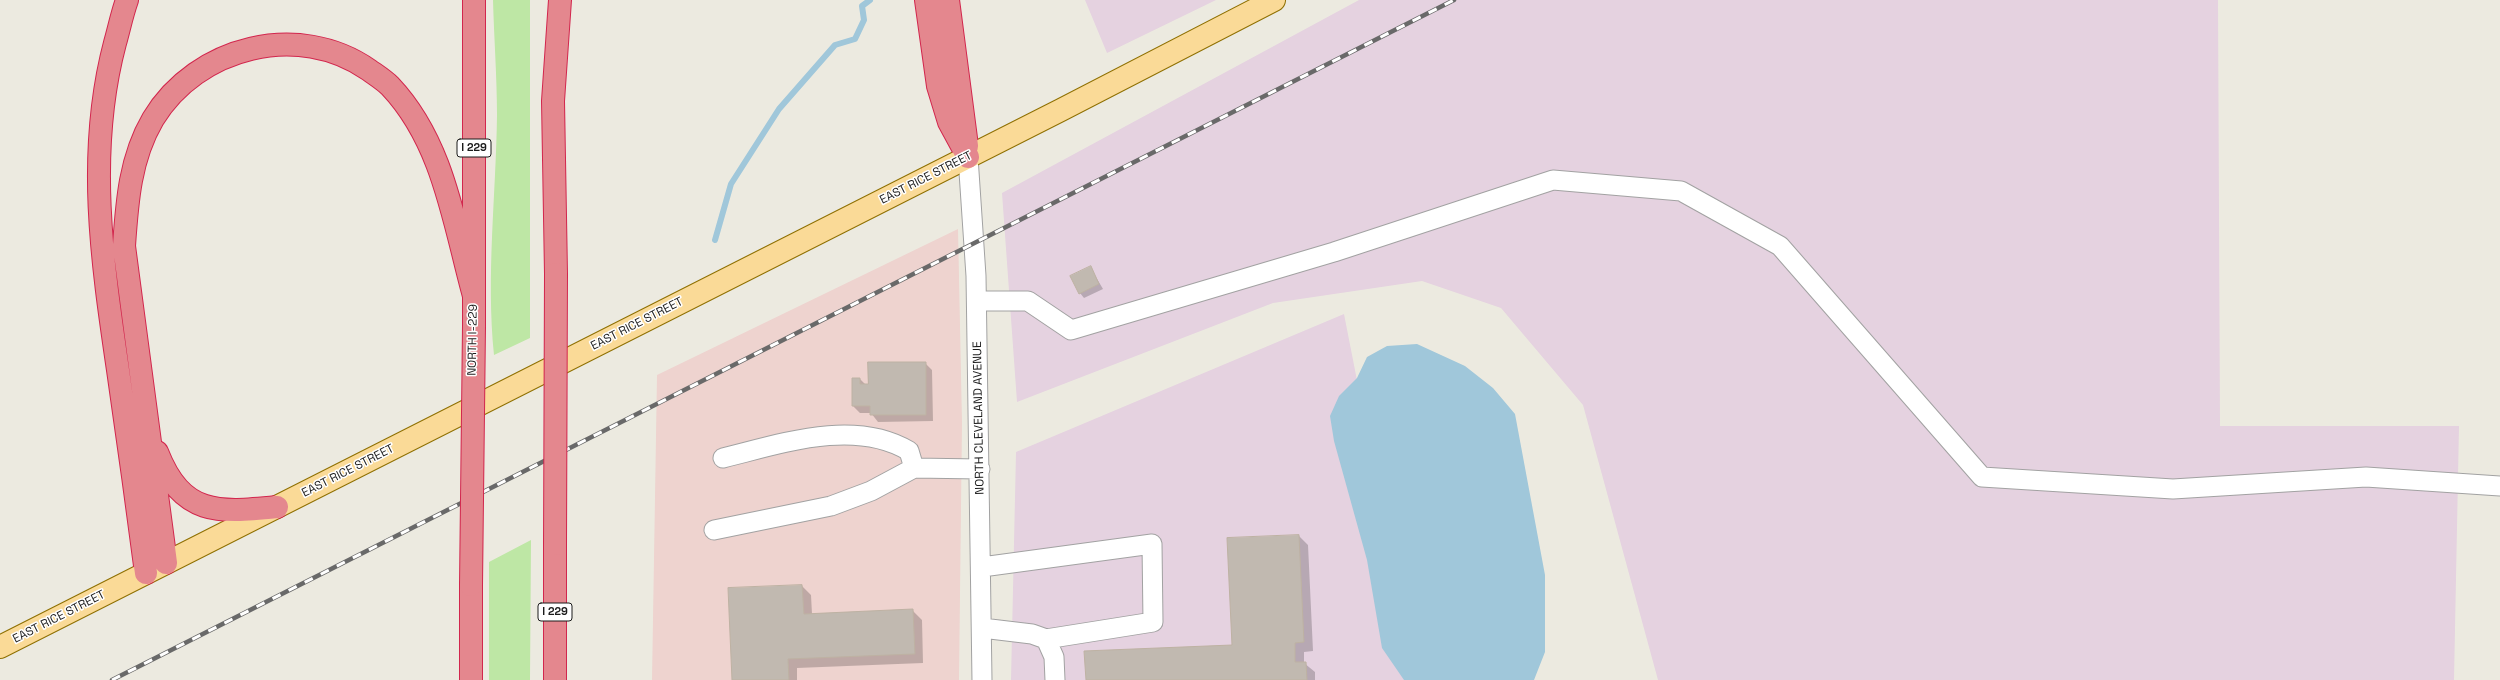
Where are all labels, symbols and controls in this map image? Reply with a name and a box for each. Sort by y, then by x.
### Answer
road number: I 229 [457,139,491,157]
street label: EAST RICE STREET [877,149,975,207]
street label: EAST RICE STREET [588,295,686,353]
street label: NORTH I-229 [465,304,481,376]
street label: NORTH CLEVELAND AVENUE [970,341,988,495]
street label: EAST RICE STREET [299,442,397,500]
street label: EAST RICE STREET [10,588,108,646]
road number: I 229 [538,603,572,621]

